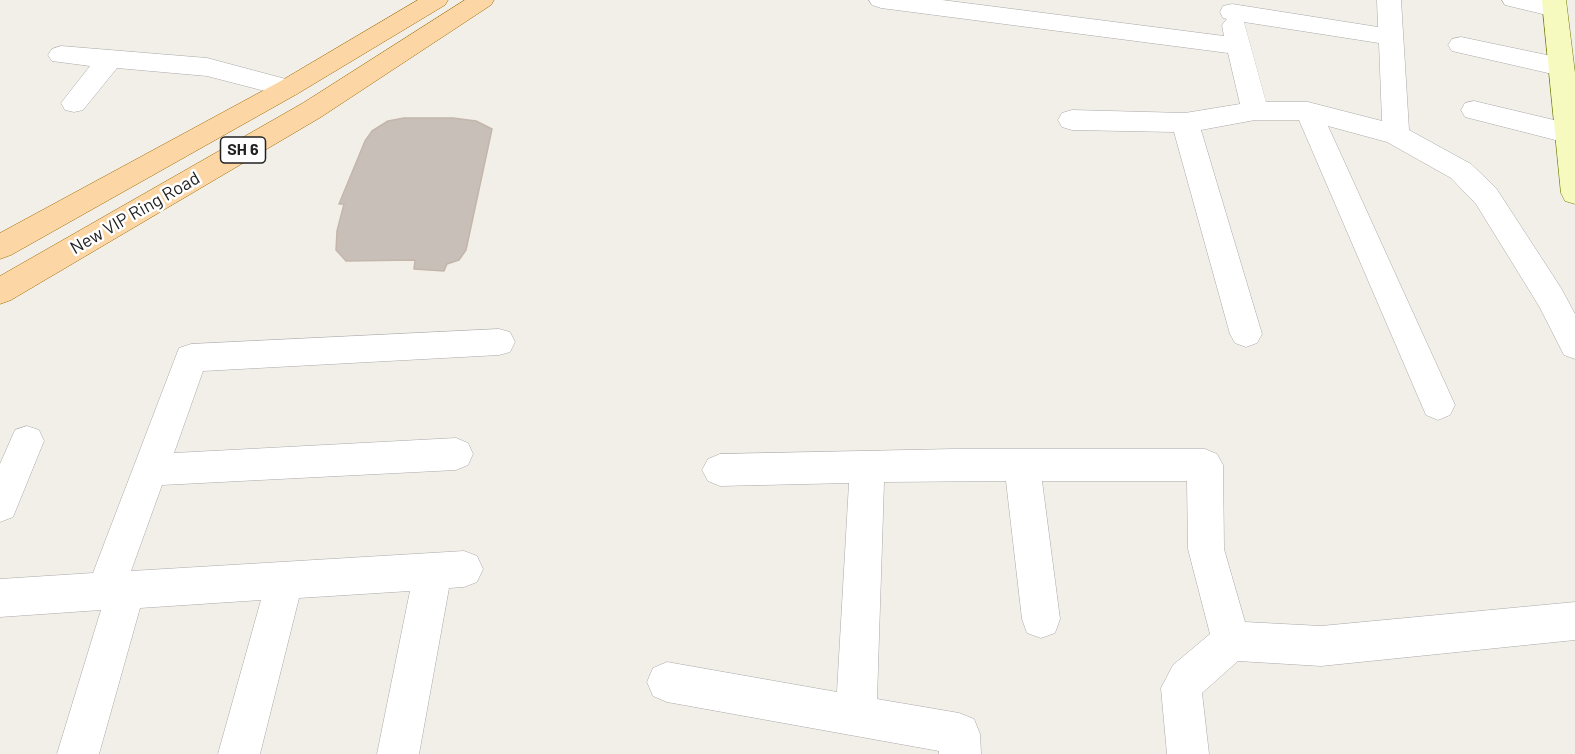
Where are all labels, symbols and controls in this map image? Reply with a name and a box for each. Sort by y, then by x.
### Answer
road number: SH 6 [220,137,266,163]
street label: New VIP Ring Road [66,167,204,259]

